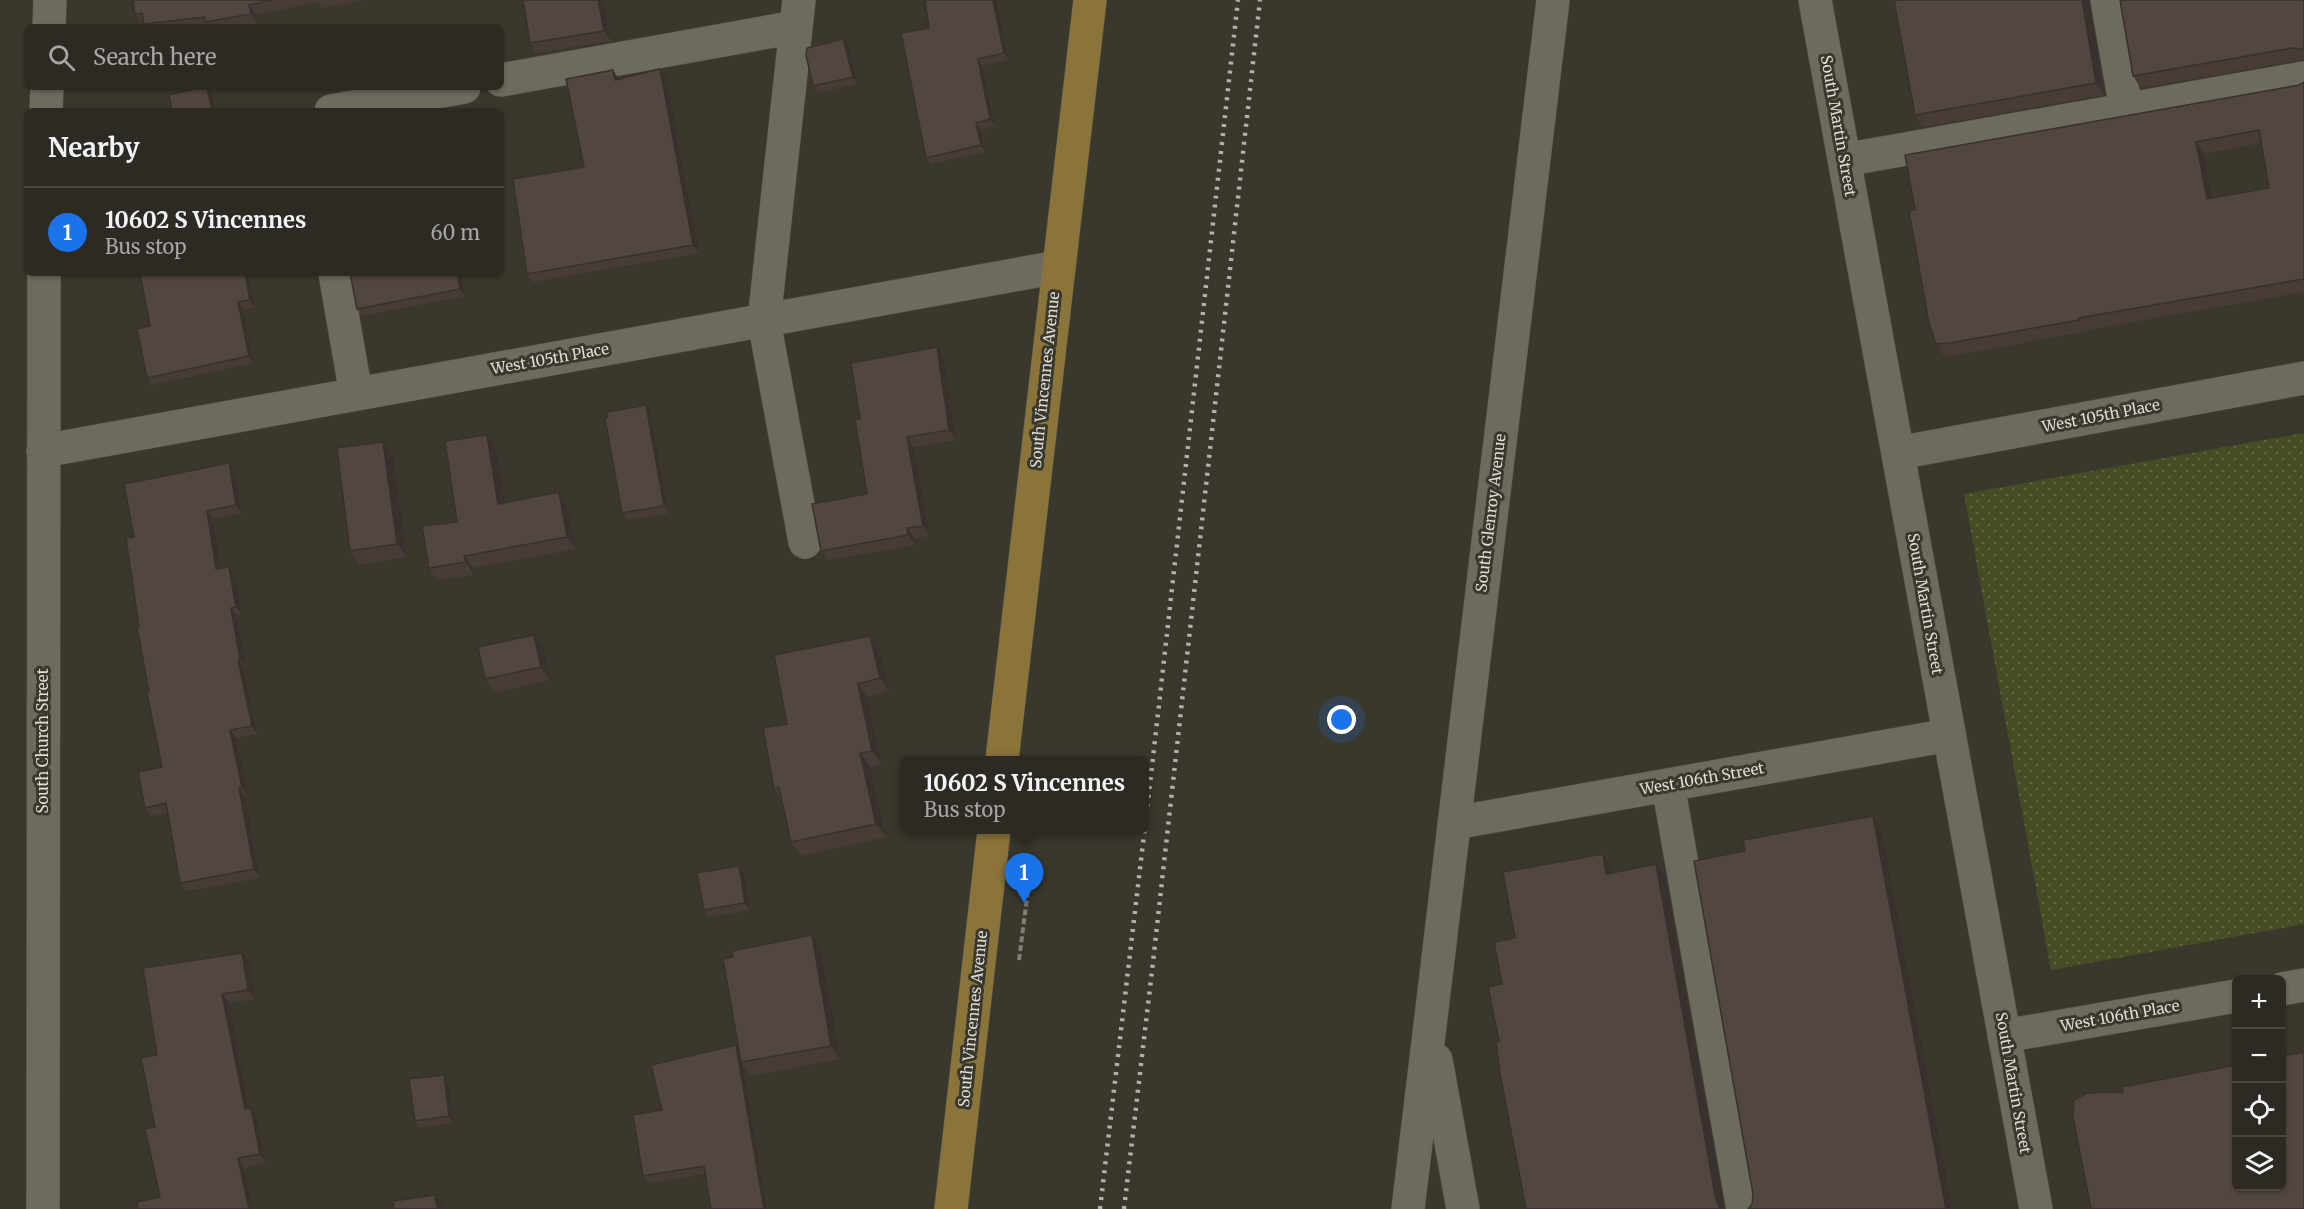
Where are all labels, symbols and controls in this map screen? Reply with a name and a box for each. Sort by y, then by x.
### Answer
search box [24,24,504,90]
icon: search [45,41,78,74]
text: Search here [93,43,216,71]
street label: South Martin Street [1817,54,1860,198]
text: Nearby [48,131,140,164]
text: 10602 S Vincennes [105,206,306,234]
text: 1 [63,220,72,245]
text: 60 m [430,220,480,245]
text: Bus stop [105,234,187,259]
street label: South Vincennes Avenue [1026,290,1063,469]
street label: West 105th Place [488,339,611,378]
street label: West 105th Place [2039,395,2162,436]
street label: South Glenroy Avenue [1471,433,1510,593]
street label: South Martin Street [1904,532,1947,676]
street label: South Church Street [33,668,52,814]
your location [1327,705,1356,734]
popup [900,756,1149,834]
street label: West 106th Street [1637,758,1766,799]
text: 10602 S Vincennes [924,769,1125,797]
text: Bus stop [924,797,1005,822]
pin: 1 [1004,854,1044,903]
street label: South Vincennes Avenue [954,929,991,1108]
map controls [2232,975,2286,1191]
button: + [2232,975,2286,1029]
street label: West 106th Place [2058,996,2181,1035]
street label: South Martin Street [1992,1011,2035,1155]
button: − [2232,1029,2286,1083]
button: locate [2232,1083,2286,1137]
button: layers [2232,1137,2286,1191]

